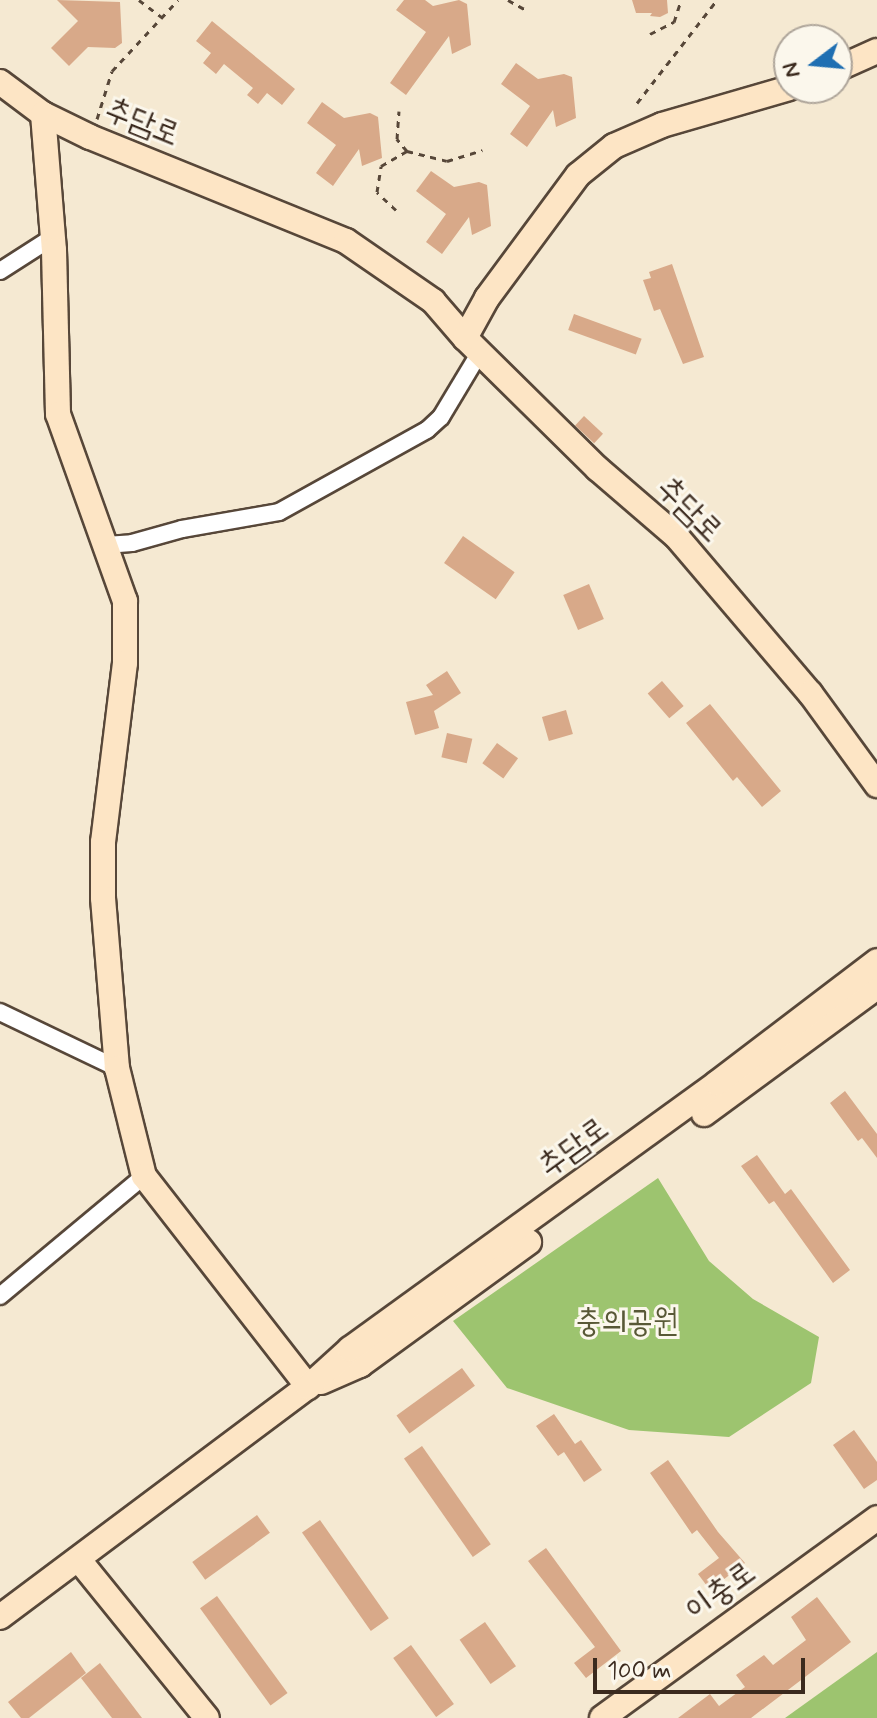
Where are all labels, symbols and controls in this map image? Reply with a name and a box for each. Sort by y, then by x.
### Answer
north arrow [773,24,853,104]
text: N [776,59,807,81]
street label: 추담로 [99,91,185,155]
street label: 추담로 [648,469,730,551]
street label: 추담로 [531,1110,617,1186]
park label: 충의공원 [576,1303,678,1341]
street label: 이충로 [678,1554,764,1630]
scale bar [597,1642,809,1692]
text: 100 m [607,1656,671,1687]

